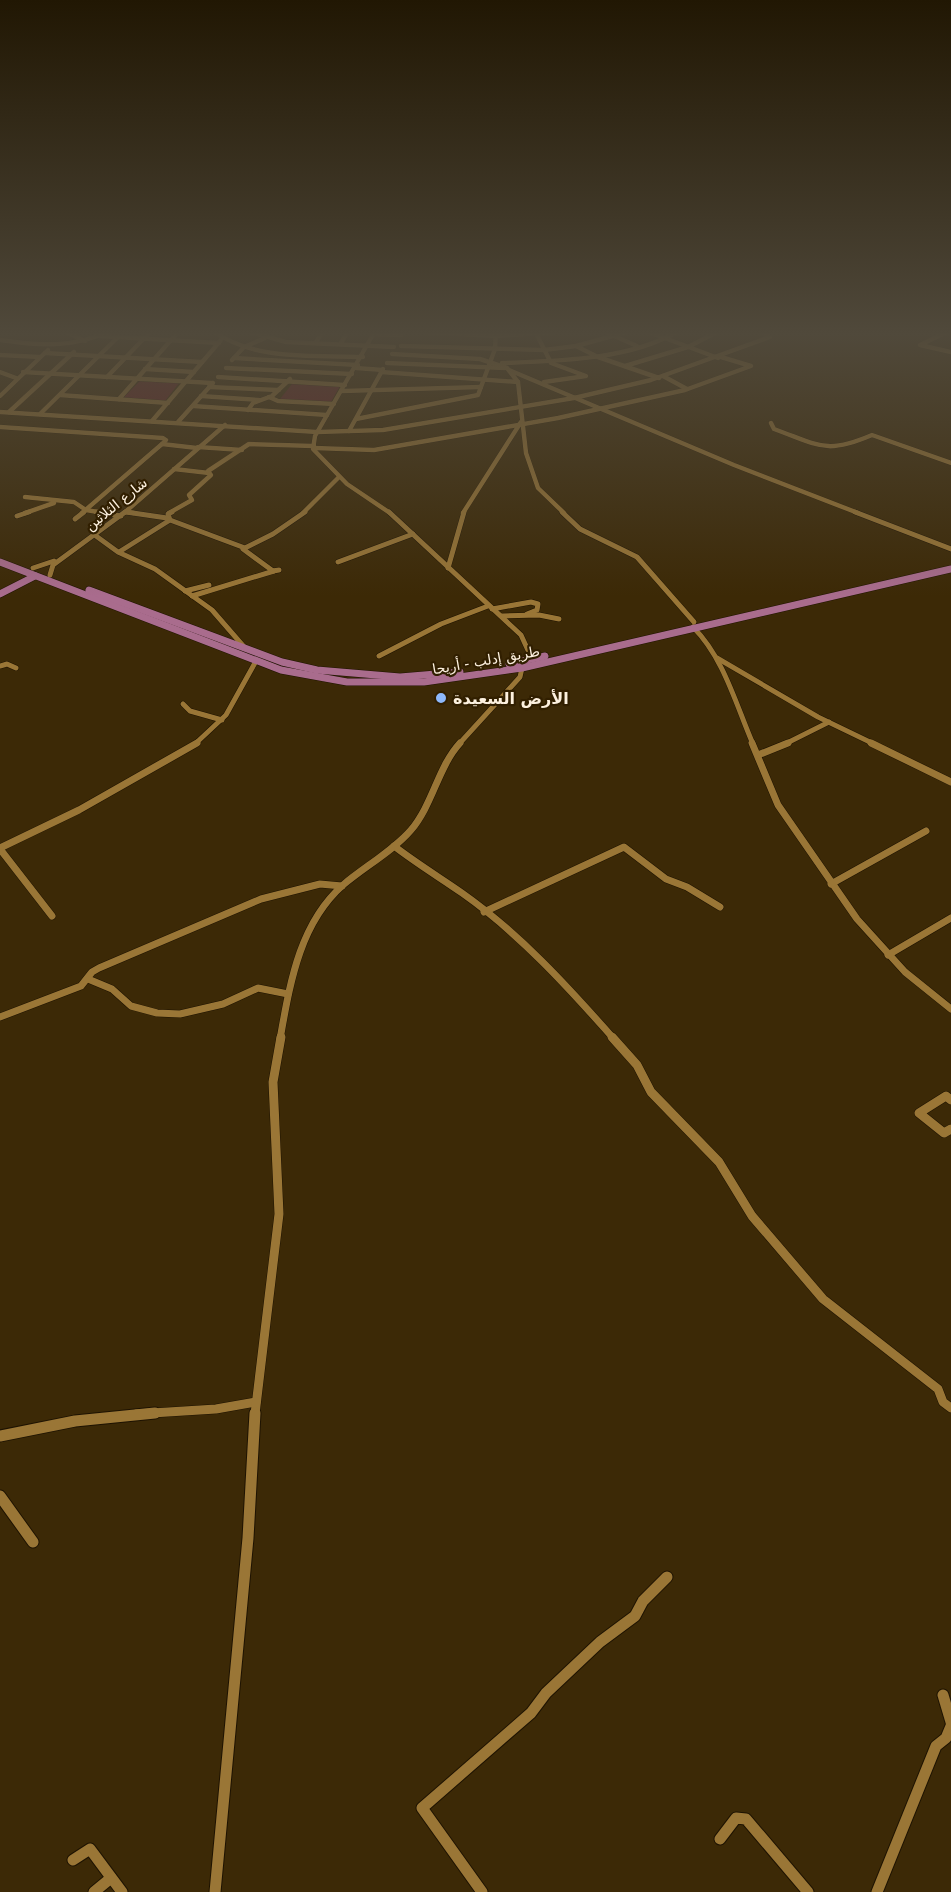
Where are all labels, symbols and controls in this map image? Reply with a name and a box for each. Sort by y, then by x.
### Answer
street label: شارع الثلاثين [82,474,151,535]
street label: طريق إدلب - أريحا [431,642,541,678]
place label: الأرض السعيدة [453,689,569,708]
marker: الأرض السعيدة [434,691,448,705]

